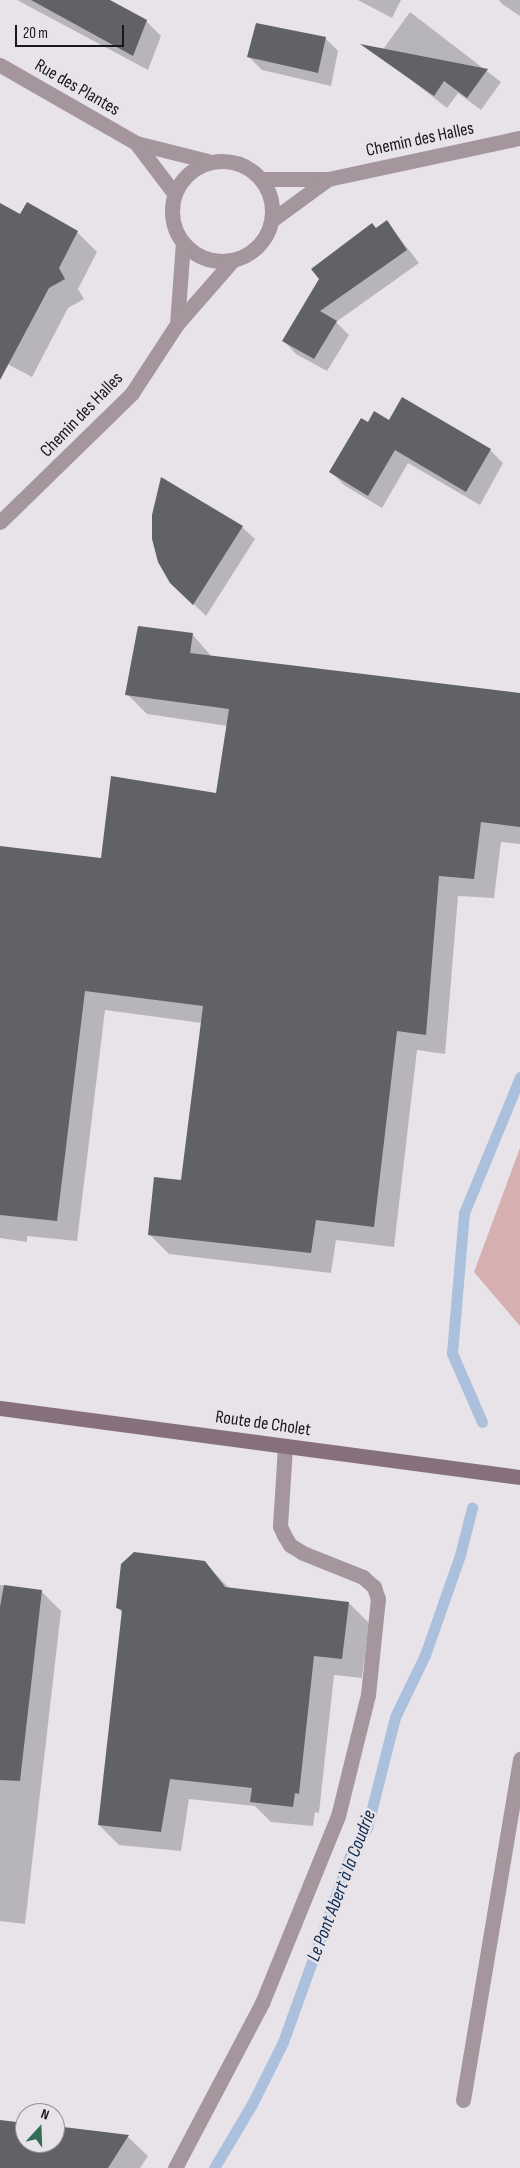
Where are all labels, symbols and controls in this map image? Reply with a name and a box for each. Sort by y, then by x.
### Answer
scale bar [18,15,126,47]
text: 20 m [23,24,48,43]
street label: Rue des Plantes [31,55,123,121]
street label: Chemin des Halles [364,118,476,162]
street label: Chemin des Halles [36,368,128,462]
street label: Route de Cholet [214,1407,312,1441]
water label: Le Pont Abert à la Coudrie [303,1807,381,1965]
north arrow [15,2103,65,2153]
text: N [39,2105,51,2124]

